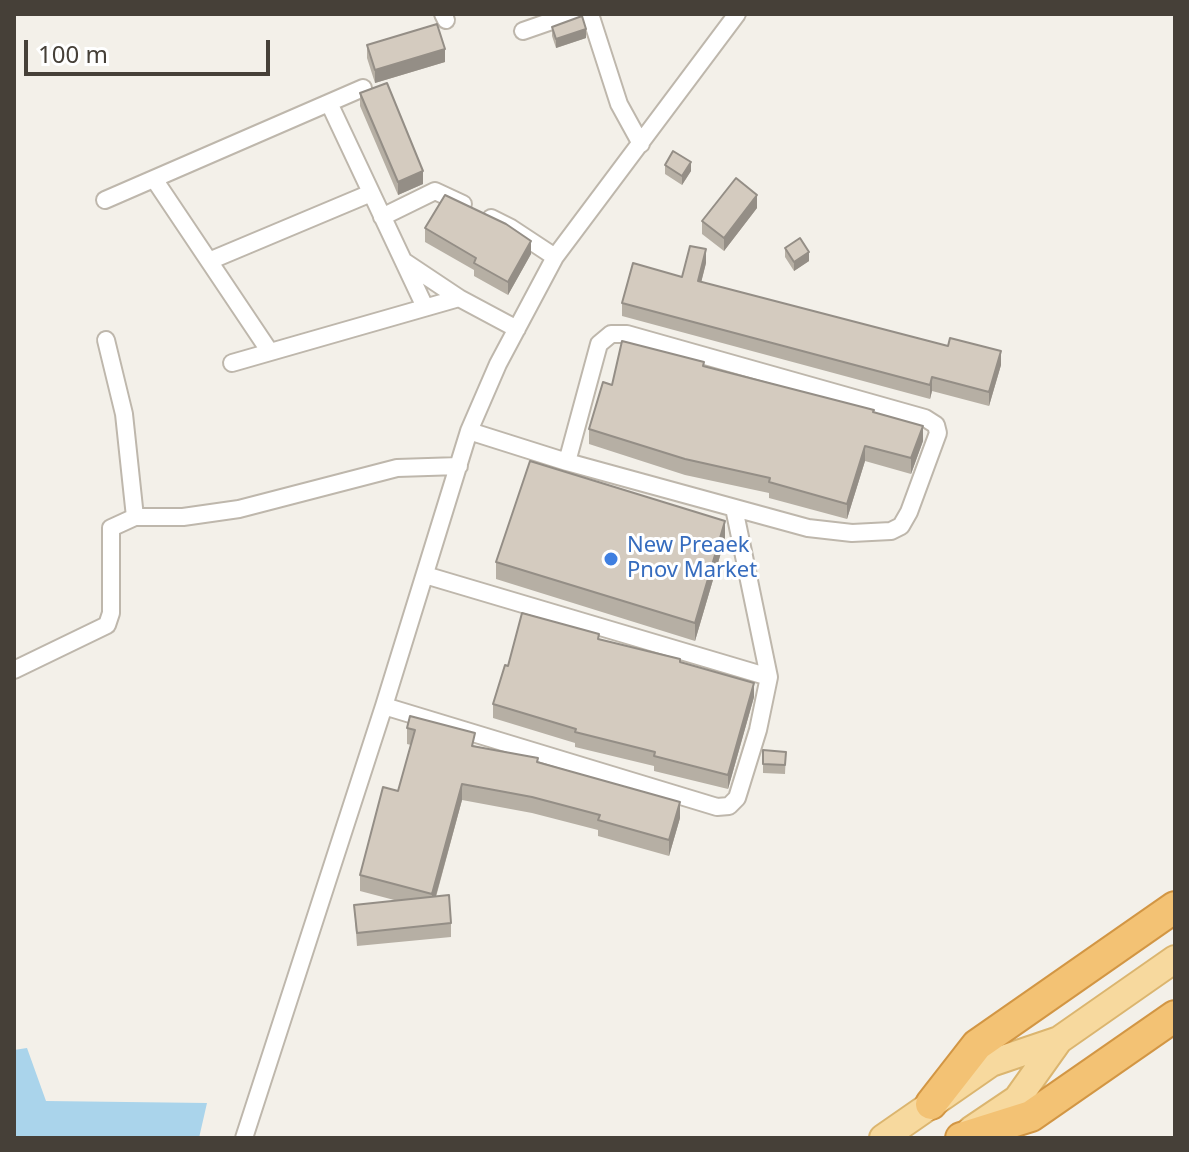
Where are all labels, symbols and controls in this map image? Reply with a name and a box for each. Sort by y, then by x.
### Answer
scale bar [28,24,274,74]
text: 100 m [38,37,108,70]
place label: New Preaek Pnov Market [627,533,757,584]
marker: New Preaek Pnov Market [602,550,620,568]

